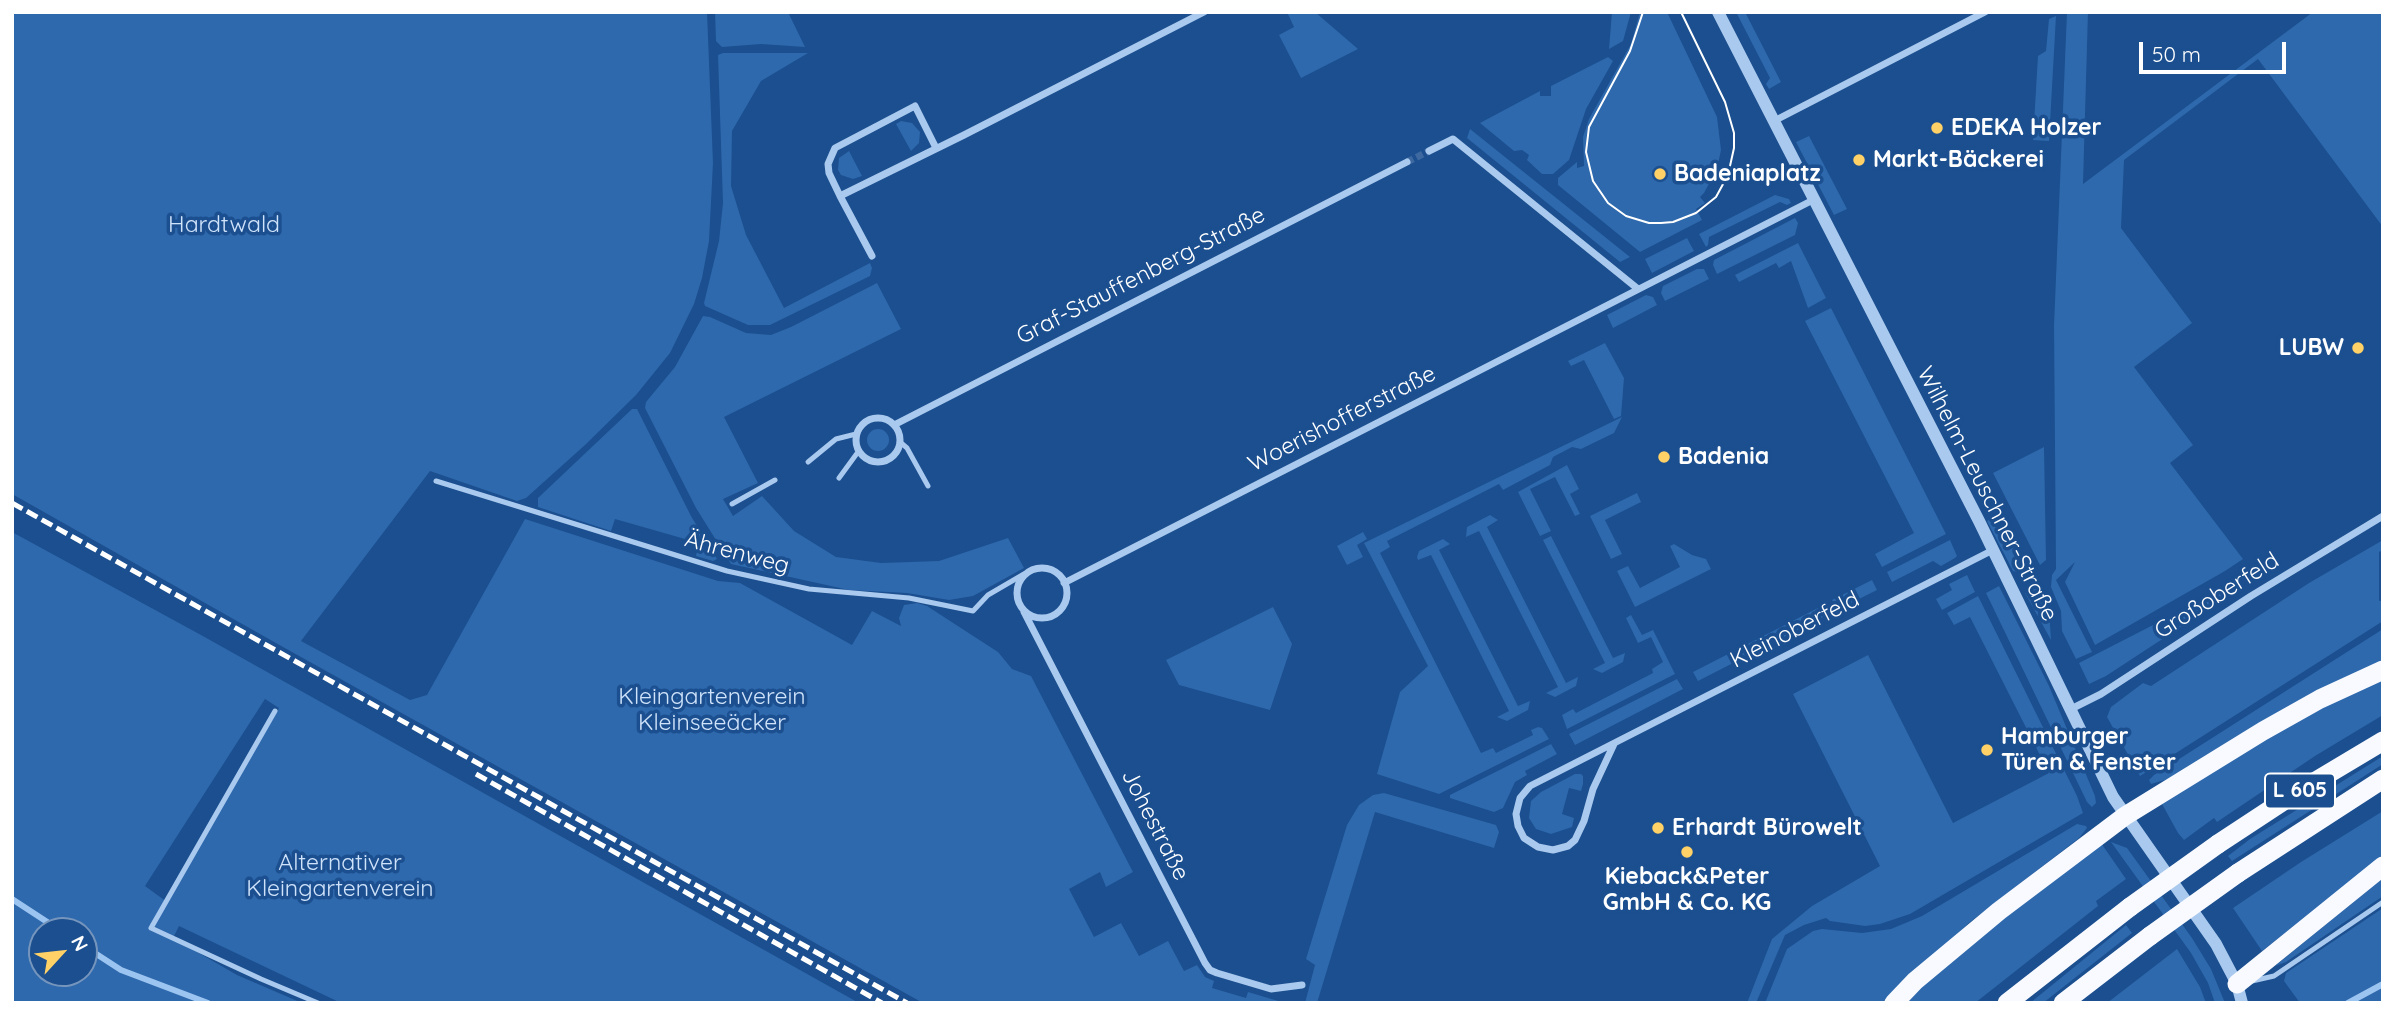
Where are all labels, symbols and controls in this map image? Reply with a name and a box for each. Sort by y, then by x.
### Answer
scale bar [2143,28,2290,72]
text: 50 m [2152,41,2201,67]
place label: EDEKA Holzer [1951,114,2102,142]
marker: EDEKA Holzer [1929,120,1945,136]
place label: Markt-Bäckerei [1873,146,2044,174]
marker: Markt-Bäckerei [1851,152,1867,168]
place label: Badeniaplatz [1674,160,1821,188]
marker: Badeniaplatz [1652,166,1668,182]
street label: Graf-Stauffenberg-Straße [1012,201,1270,351]
park label: Hardtwald [168,211,280,239]
place label: LUBW [2279,334,2344,362]
marker: LUBW [2350,340,2366,356]
street label: Woerishofferstraße [1244,360,1440,478]
street label: Wilhelm-Leuschner-Straße [1911,362,2063,626]
place label: Badenia [1678,443,1769,471]
marker: Badenia [1656,449,1672,465]
street label: Ährenweg [682,526,792,580]
street label: Großoberfeld [2150,547,2284,645]
street label: Kleinoberfeld [1726,586,1864,674]
park label: Kleingartenverein Kleinseeäcker [618,683,806,737]
place label: Hamburger Türen & Fenster [2001,723,2176,777]
marker: Hamburger Türen & Fenster [1979,742,1995,758]
street label: Johestraße [1115,765,1195,885]
road number: L 605 [2265,774,2335,808]
place label: Erhardt Bürowelt [1672,814,1862,842]
marker: Erhardt Bürowelt [1650,820,1666,836]
marker: Kieback&Peter GmbH & Co. KG [1679,844,1695,860]
park label: Alternativer Kleingartenverein [246,849,434,903]
place label: Kieback&Peter GmbH & Co. KG [1603,863,1771,917]
north arrow [28,917,98,987]
text: N [66,932,94,955]

